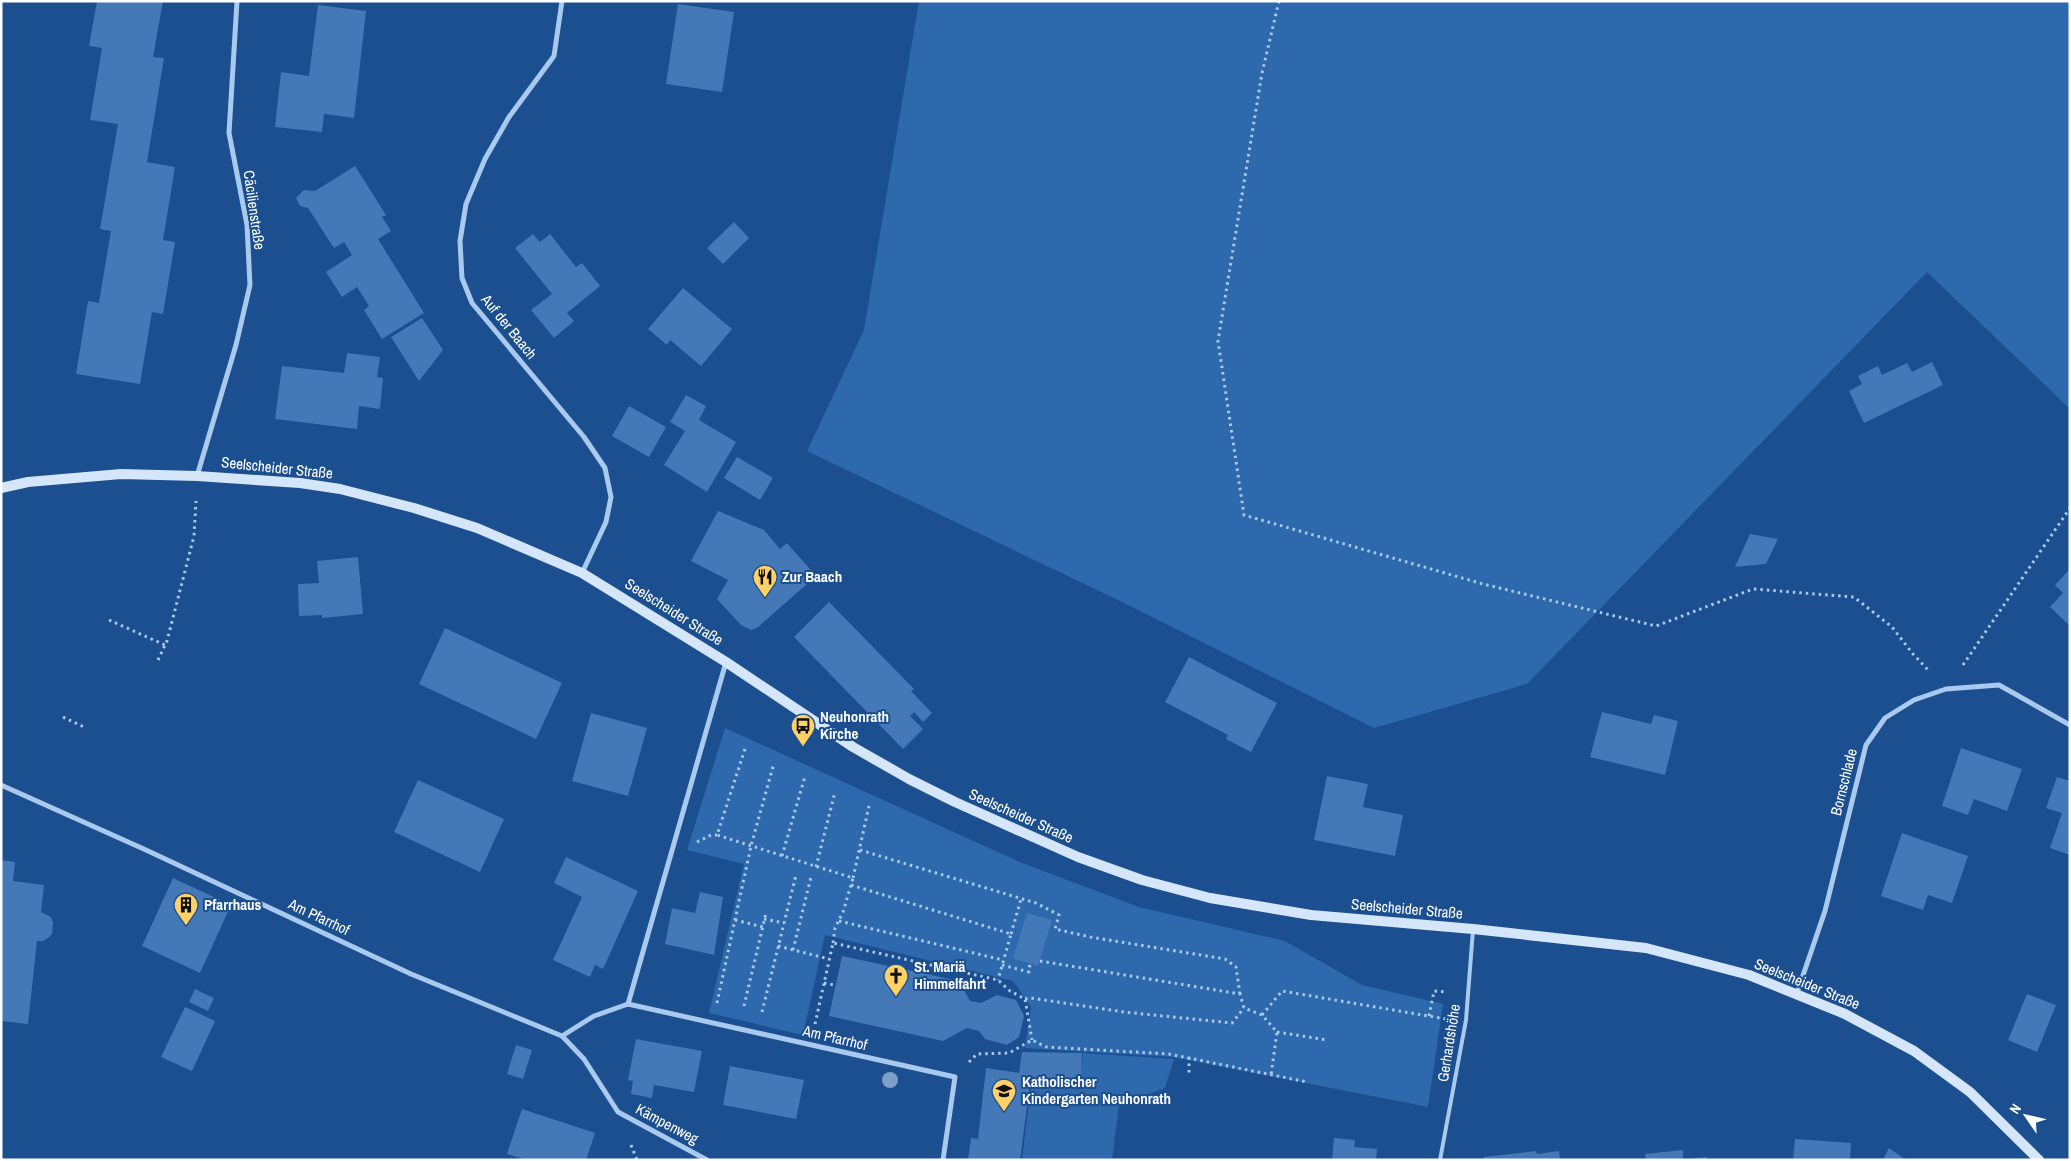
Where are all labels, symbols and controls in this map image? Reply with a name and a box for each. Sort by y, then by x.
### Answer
street label: Cäcilienstraße [239,169,270,251]
street label: Auf der Baach [476,289,542,364]
street label: Seelscheider Straße [220,451,334,484]
restaurant icon: Zur Baach [752,564,778,598]
place label: Zur Baach [782,566,842,587]
street label: Seelscheider Straße [621,573,728,650]
place label: Neuhonrath Kirche [820,706,889,744]
bus stop icon: Neuhonrath Kirche [790,713,816,747]
street label: Bornschlade [1825,746,1862,818]
street label: Seelscheider Straße [966,783,1077,848]
building icon: Pfarrhaus [173,892,199,926]
street label: Am Pfarrhof [284,893,354,940]
street label: Seelscheider Straße [1350,893,1464,924]
place label: Pfarrhaus [204,894,262,915]
street label: Seelscheider Straße [1751,953,1863,1014]
place label: St. Mariä Himmelfahrt [914,956,986,994]
church icon: St. Mariä Himmelfahrt [883,963,909,997]
street label: Gerhardshöhe [1432,1002,1465,1083]
street label: Am Pfarrhof [800,1020,870,1055]
place label: Katholischer Kindergarten Neuhonrath [1022,1071,1171,1109]
school or university icon: Katholischer Kindergarten Neuhonrath [991,1078,1017,1112]
north arrow [2001,1091,2051,1141]
street label: Kämpenweg [632,1098,702,1149]
text: N [2005,1100,2025,1117]

